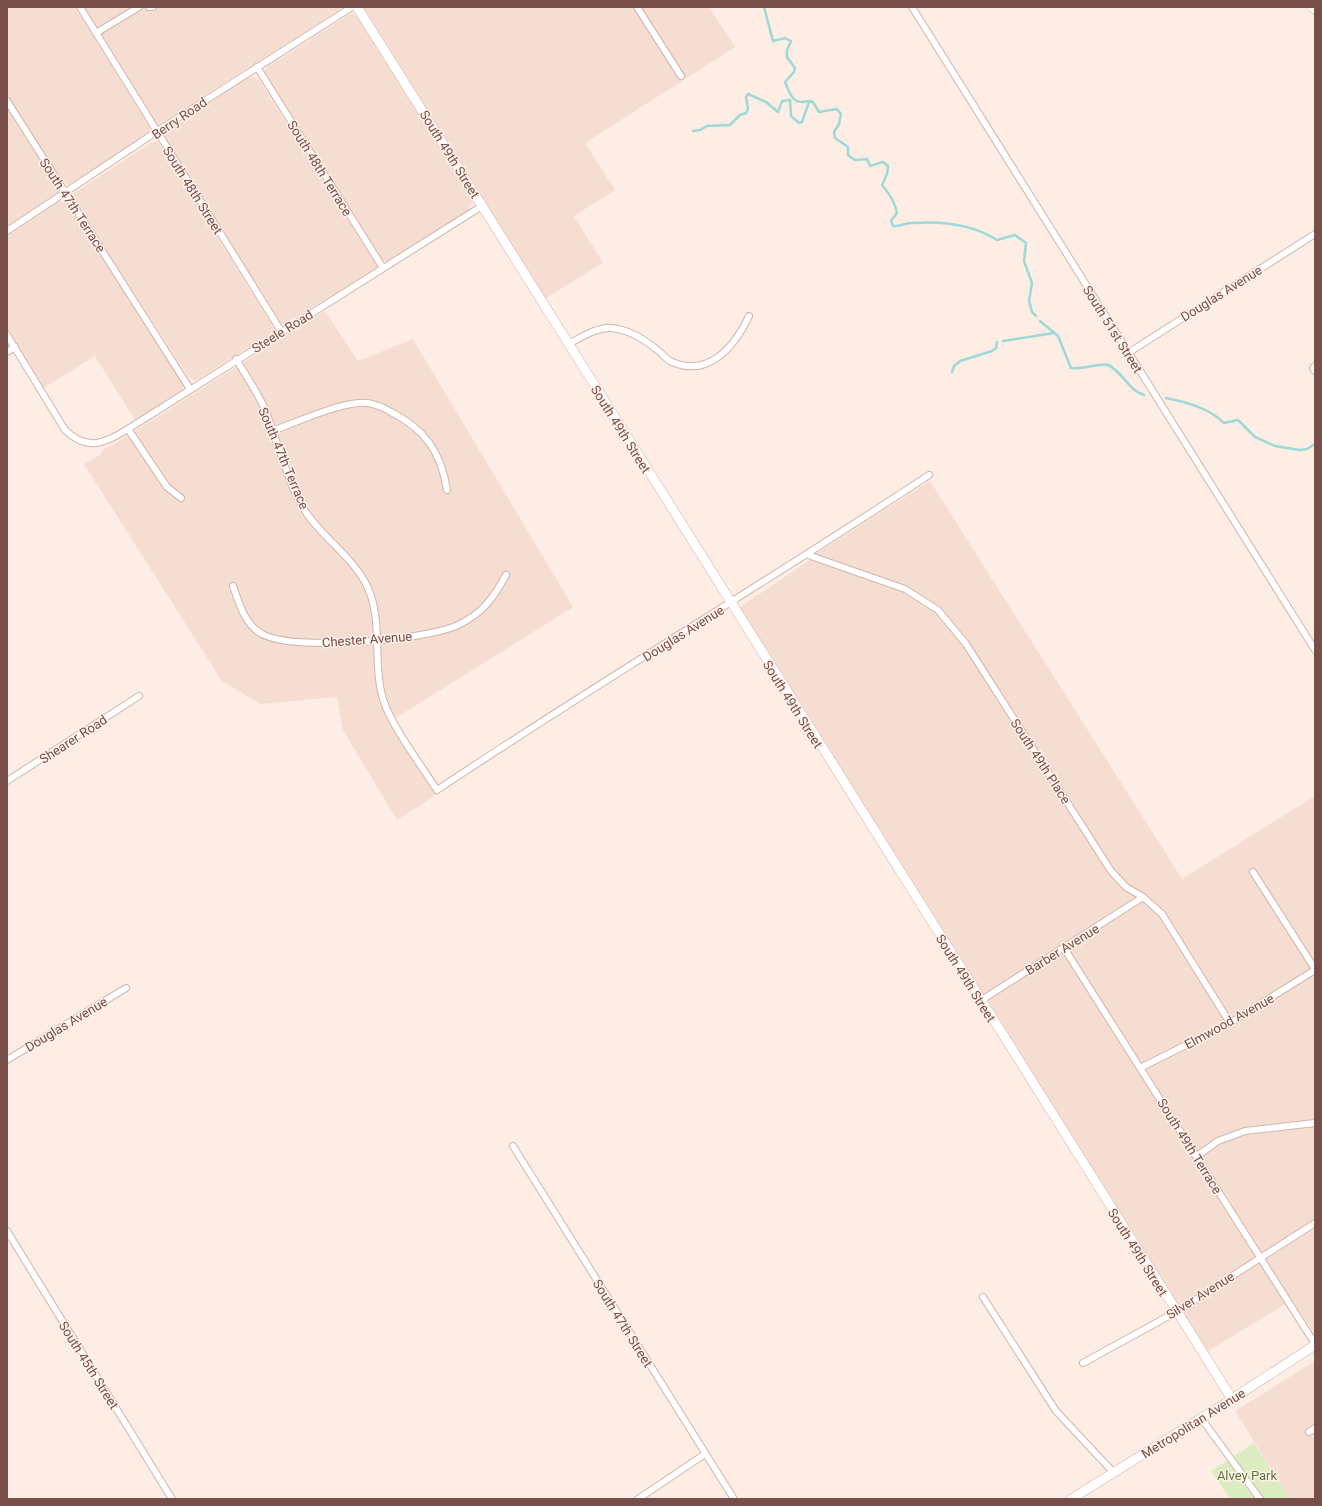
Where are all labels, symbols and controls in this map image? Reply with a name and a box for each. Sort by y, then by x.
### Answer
street label: Berry Road [149,95,210,142]
street label: South 49th Street [417,108,483,201]
street label: South 48th Terrace [284,118,355,219]
street label: South 48th Street [160,144,226,237]
street label: South 47th Terrace [37,155,109,255]
street label: Douglas Avenue [1178,262,1265,324]
street label: South 51st Street [1080,283,1145,376]
street label: Steele Road [249,307,315,356]
street label: South 49th Street [588,383,654,476]
street label: South 47th Terrace [255,405,312,512]
street label: Douglas Avenue [640,602,727,664]
street label: Chester Avenue [321,629,413,650]
street label: South 49th Street [760,658,826,751]
street label: Shearer Road [37,712,110,767]
street label: South 49th Place [1008,716,1074,807]
street label: Barber Avenue [1023,921,1102,978]
street label: South 49th Street [933,932,999,1025]
street label: Elmwood Avenue [1182,991,1277,1052]
street label: Douglas Avenue [22,994,110,1055]
street label: South 49th Terrace [1154,1096,1225,1197]
street label: South 49th Street [1105,1206,1171,1299]
street label: Silver Avenue [1164,1269,1237,1322]
street label: South 47th Street [590,1277,656,1370]
street label: South 45th Street [56,1319,122,1412]
street label: Metropolitan Avenue [1139,1385,1248,1461]
park label: Alvey Park [1217,1468,1278,1483]

